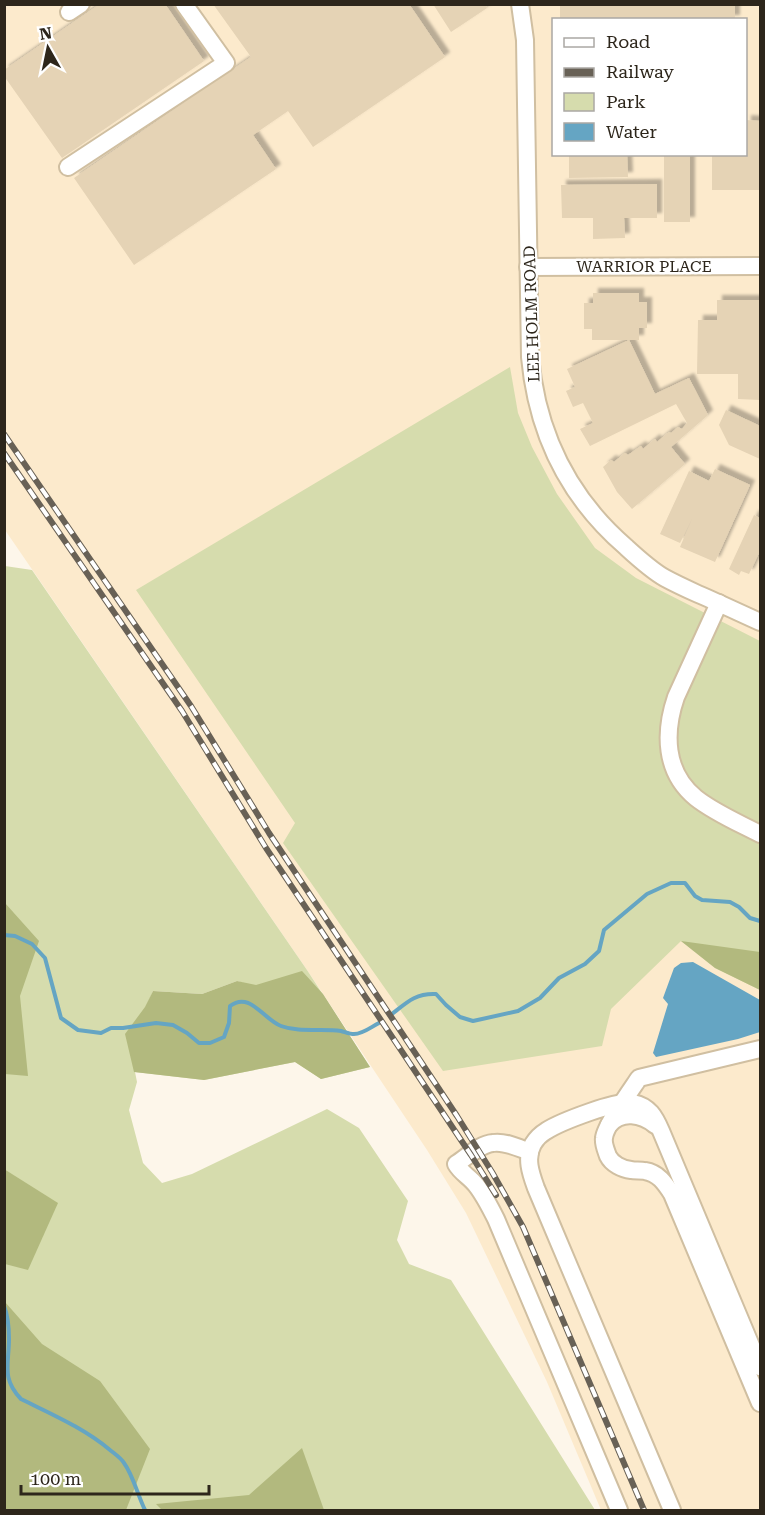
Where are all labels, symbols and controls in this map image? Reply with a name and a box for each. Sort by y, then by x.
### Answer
north arrow [18,18,78,78]
legend [552,18,747,156]
text: N [38,23,53,44]
text: Road [606,31,651,52]
text: Railway [606,61,674,82]
text: Park [606,91,646,112]
text: Water [606,121,657,142]
street label: LEE HOLM ROAD [520,245,543,383]
street label: WARRIOR PLACE [576,257,712,276]
scale bar [21,1458,208,1496]
text: 100 m [30,1468,81,1489]

